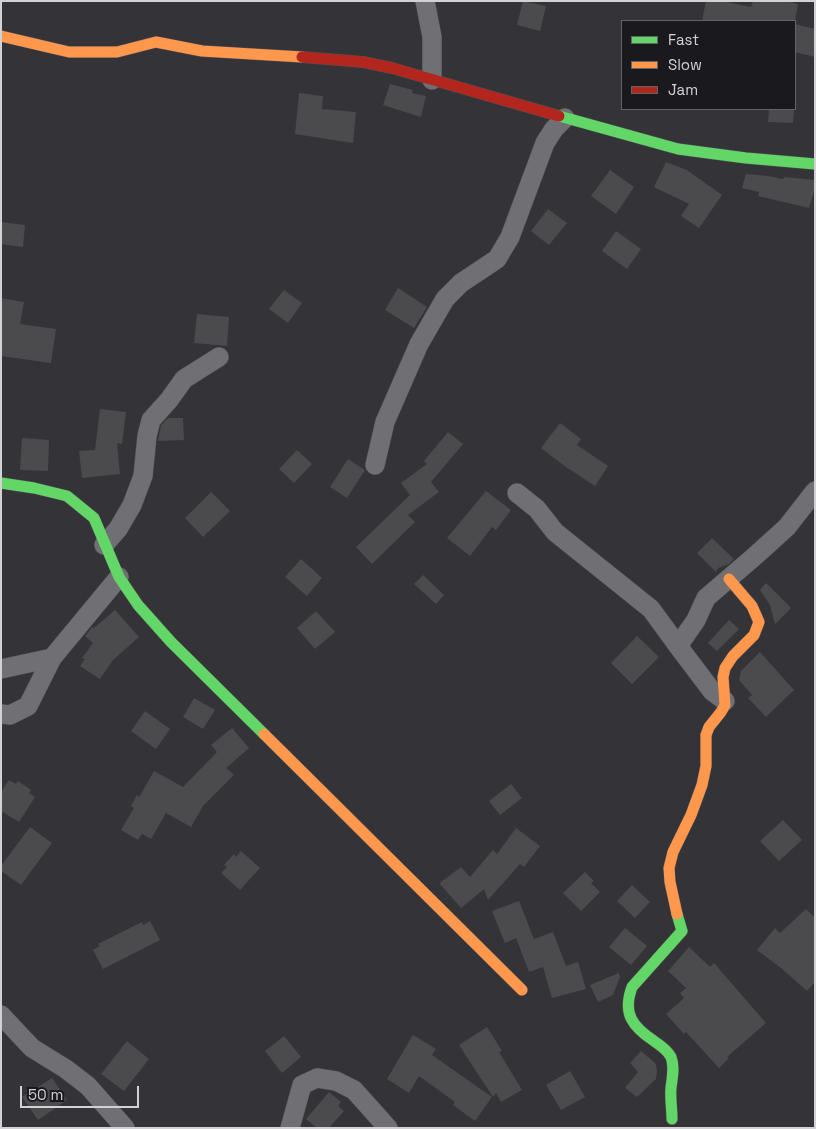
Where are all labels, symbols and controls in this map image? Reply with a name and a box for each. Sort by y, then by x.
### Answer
legend [621,20,796,110]
text: Fast [668,30,699,49]
text: Slow [668,55,702,74]
text: Jam [668,80,698,99]
scale bar [22,1076,141,1108]
text: 50 m [28,1085,63,1104]

